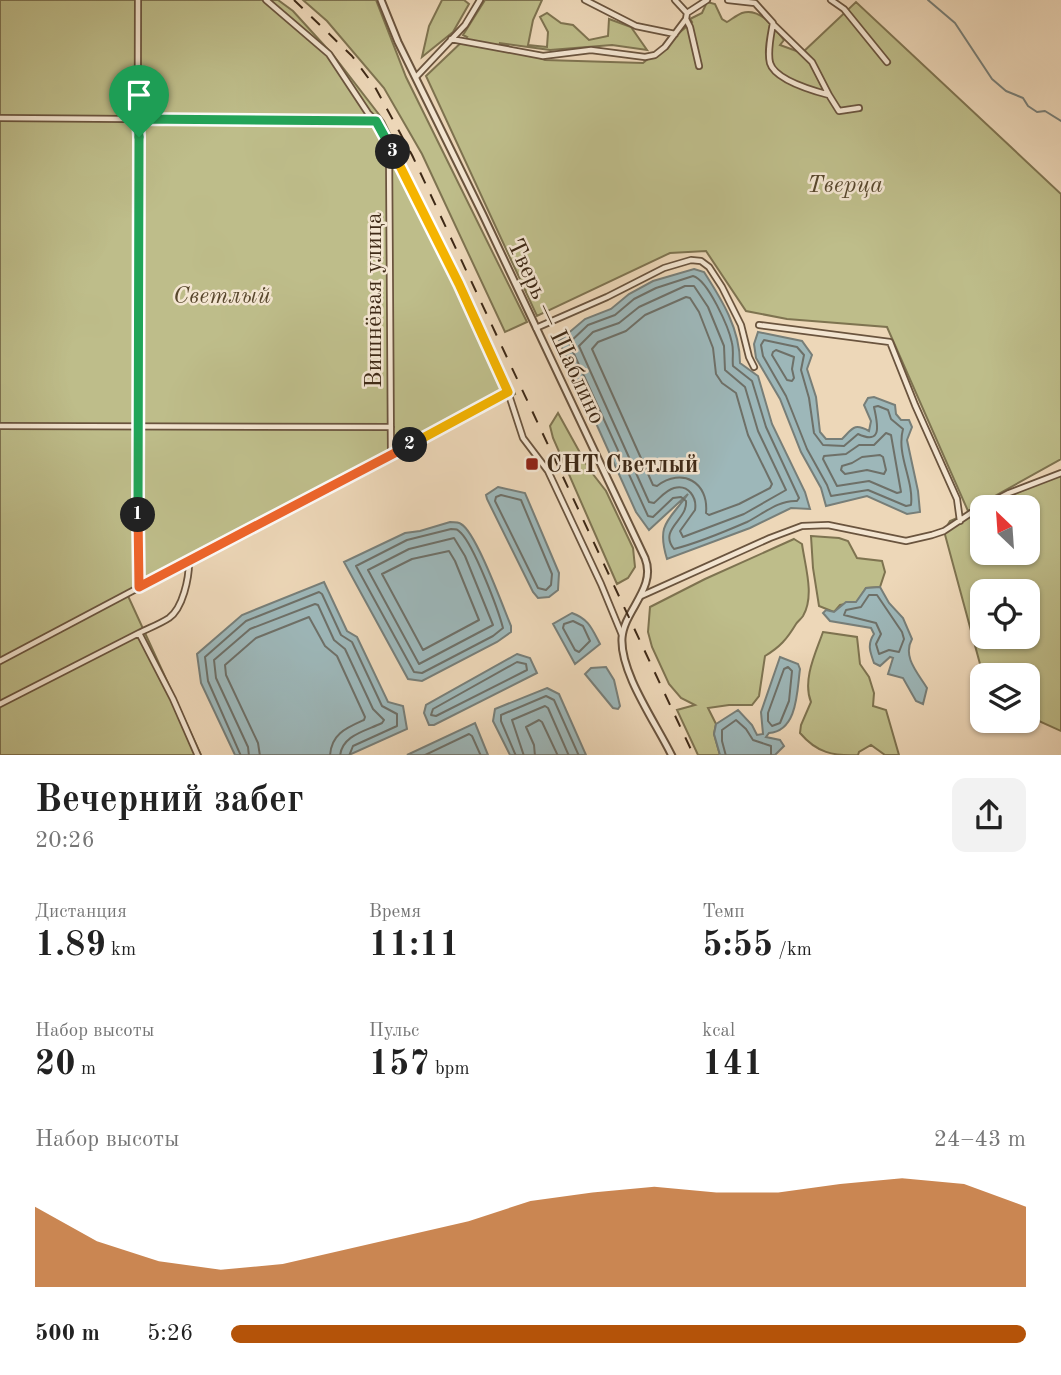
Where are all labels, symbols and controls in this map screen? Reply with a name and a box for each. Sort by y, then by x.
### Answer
pin [109,65,169,137]
icon: arrive [120,76,158,114]
pin: 3 [376,134,410,170]
text: 3 [387,142,398,161]
park label: Тверца [807,174,883,198]
street label: Вишнёвая улица [363,212,387,388]
street label: Тверь — Шаблино [502,236,609,428]
park label: Светлый [173,285,271,309]
pin: 2 [392,428,428,462]
text: 2 [404,435,415,454]
place label: СНТ Светлый [546,454,699,478]
marker: СНТ Светлый [524,456,540,472]
north arrow [970,495,1040,565]
map controls [970,495,1040,733]
pin: 1 [120,498,156,532]
text: 1 [132,505,143,524]
button: locate [970,579,1040,649]
button: layers [970,663,1040,733]
button: share [952,778,1026,852]
text: Вечерний забег [35,782,304,820]
text: 20:26 [35,829,95,852]
text: Дистанция [35,903,127,922]
text: Время [369,903,421,922]
text: Темп [702,903,745,922]
text: 1.89 [35,928,106,963]
text: 11:11 [369,928,460,963]
text: 5:55 [702,928,773,963]
text: km [106,941,136,960]
text: /km [773,941,812,960]
text: Набор высоты [35,1022,154,1041]
text: Пульс [369,1022,419,1041]
text: kcal [702,1022,735,1041]
text: 20 [35,1047,76,1082]
text: 157 [369,1047,430,1082]
text: 141 [702,1047,763,1082]
text: m [76,1060,96,1079]
text: bpm [430,1060,470,1079]
text: Набор высоты [35,1128,179,1151]
text: 24–43 m [934,1128,1026,1151]
text: 500 m [35,1322,100,1345]
text: 5:26 [147,1322,193,1345]

